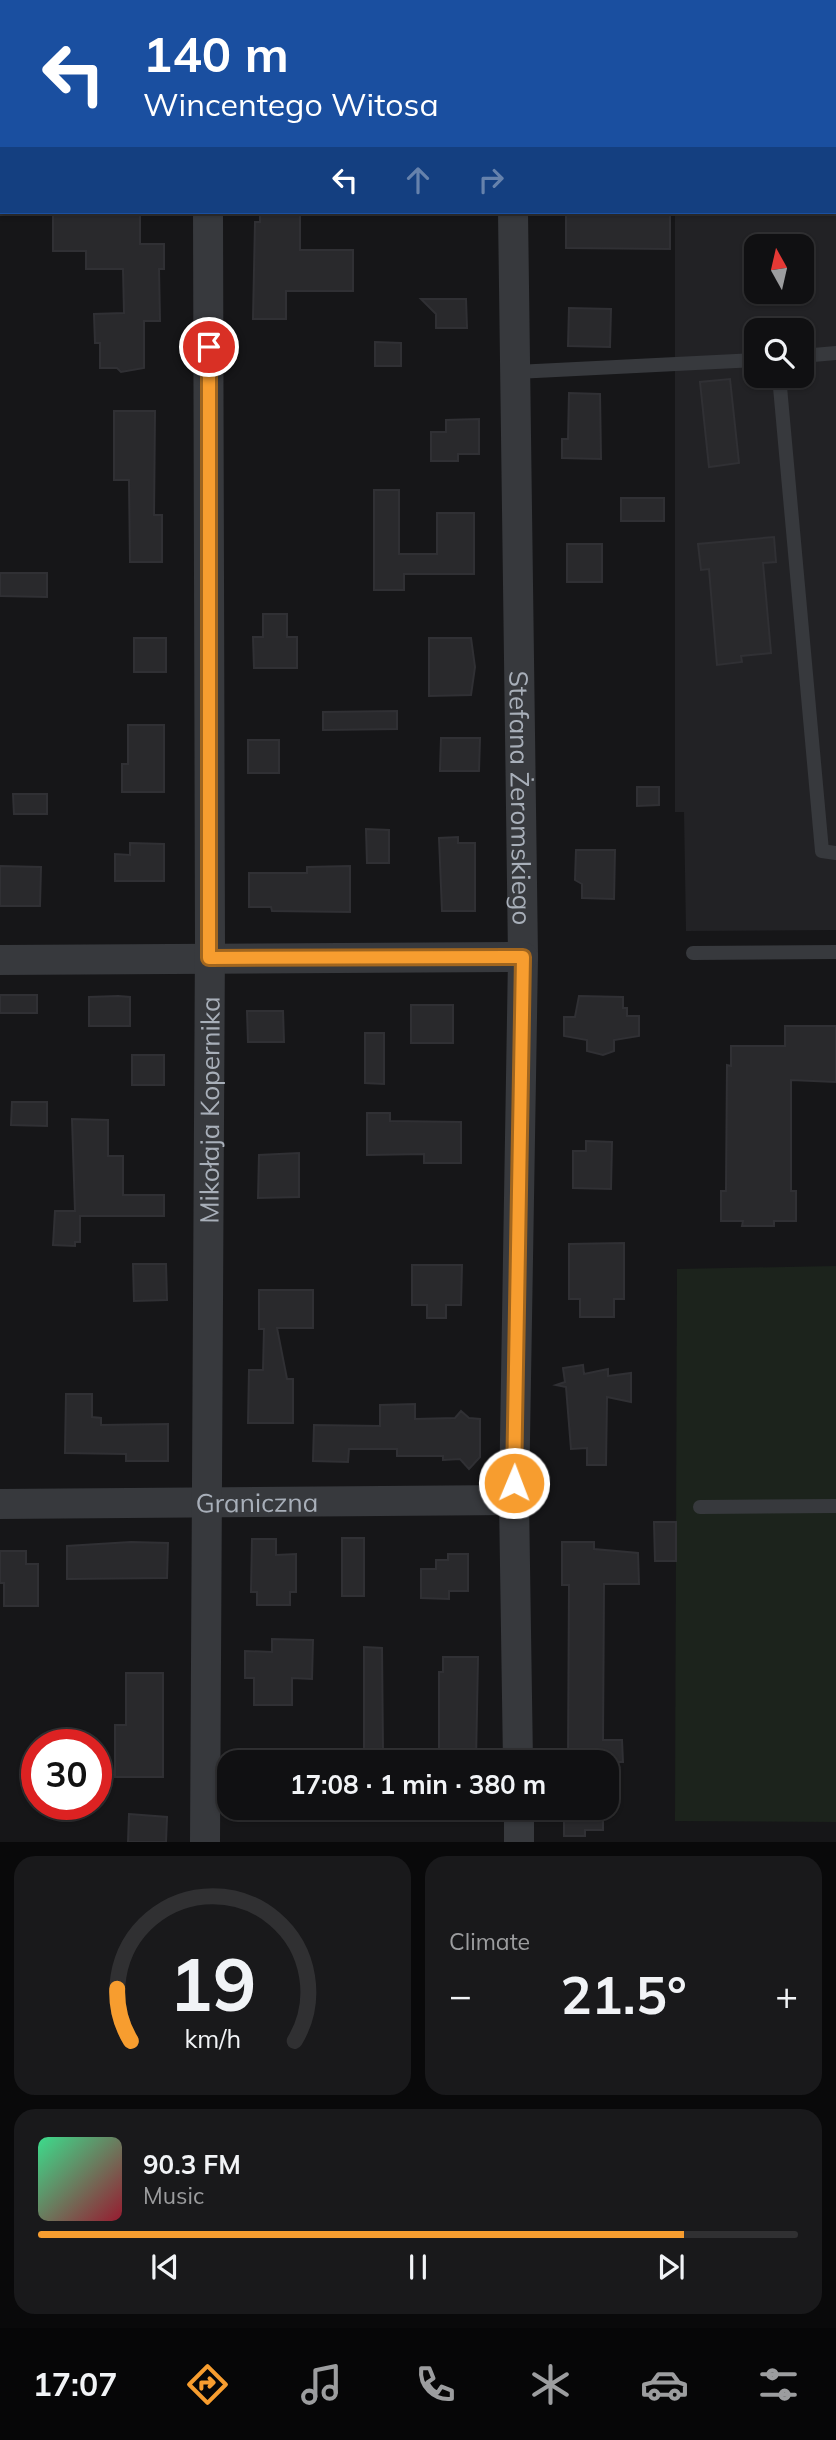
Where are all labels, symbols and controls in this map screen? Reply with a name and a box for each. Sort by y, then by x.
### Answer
text: 140 m [143,23,289,84]
icon: left [28,28,119,119]
text: Wincentego Witosa [143,84,439,124]
icon: left [326,161,364,199]
icon: ahead [399,161,437,199]
icon: right [472,161,510,199]
north arrow [744,234,814,304]
map controls [744,234,814,388]
pin [179,317,239,377]
button: search [744,318,814,388]
icon: arrive [190,328,228,366]
street label: Stefana Żeromskiego [503,670,539,925]
street label: Mikołaja Kopernika [192,996,226,1224]
position arrow [477,1446,551,1520]
street label: Graniczna [196,1485,318,1519]
speed limit sign: 30 [21,1729,112,1820]
text: 17:08 · 1 min · 380 m [290,1768,546,1801]
text: Climate [449,1927,530,1956]
text: 19 [169,1939,256,2030]
text: 21.5° [560,1962,687,2027]
text: − [449,1971,472,2019]
text: + [775,1971,798,2019]
text: km/h [184,2023,241,2054]
text: 90.3 FM [143,2148,241,2181]
text: Music [143,2181,204,2210]
icon: previous [146,2248,184,2286]
icon: pause [399,2248,437,2286]
icon: next [652,2248,690,2286]
icon: directions [183,2360,232,2409]
icon: music [297,2360,346,2409]
icon: phone [411,2360,460,2409]
icon: climate [526,2360,575,2409]
icon: car [640,2360,689,2409]
icon: filters [754,2360,803,2409]
text: 17:07 [33,2364,117,2404]

